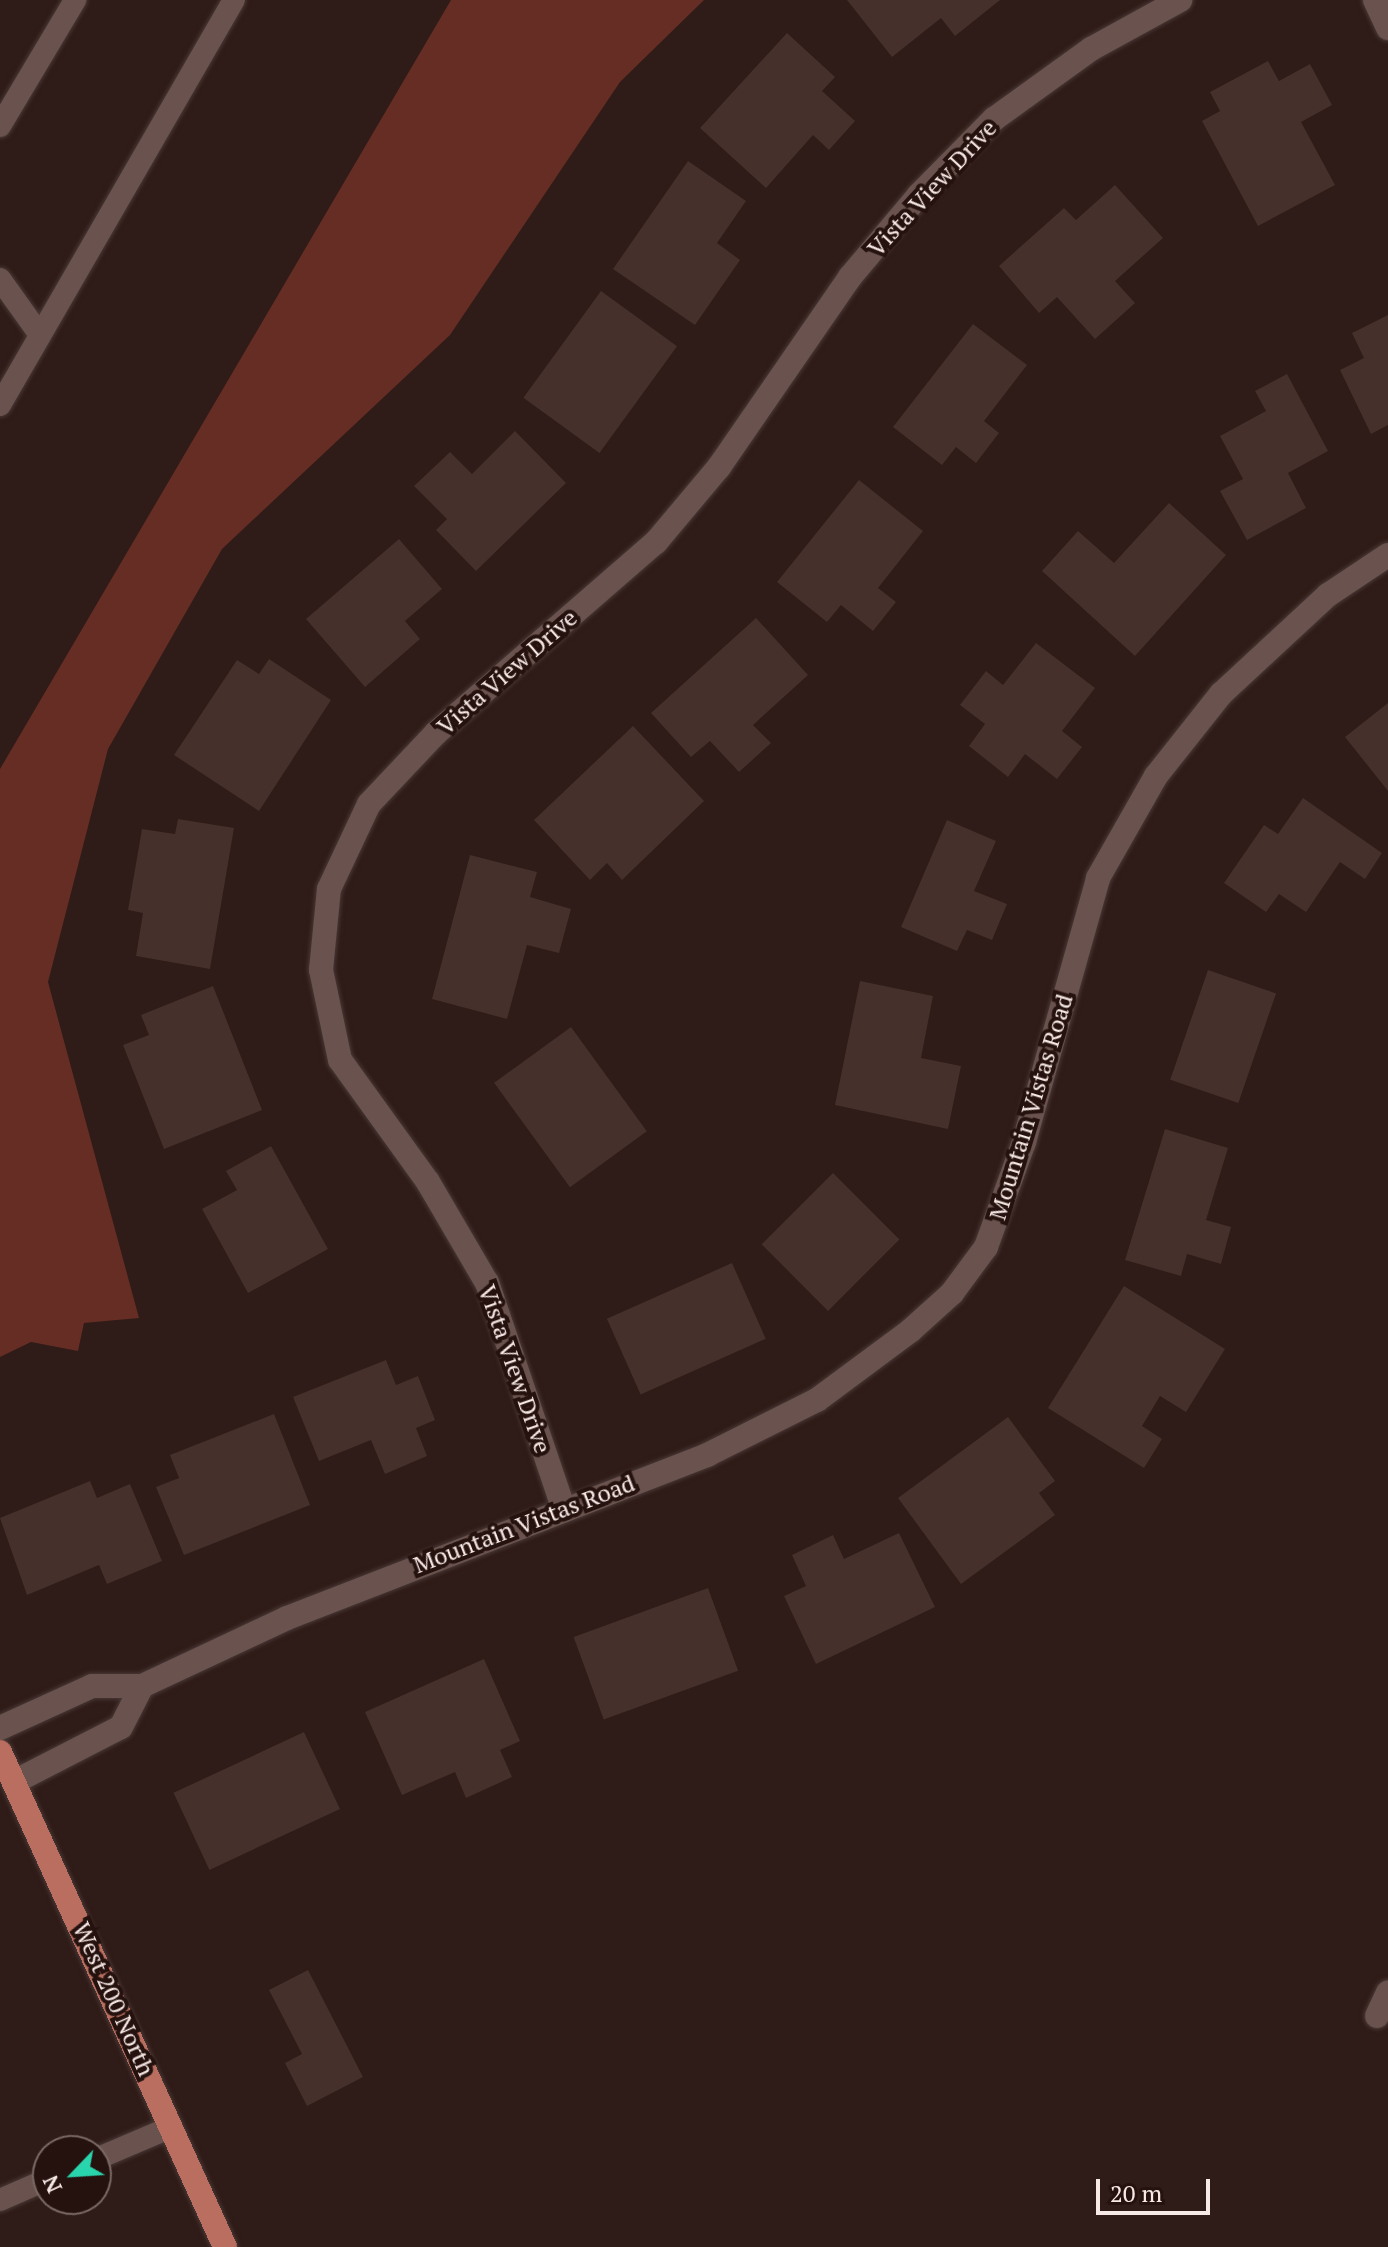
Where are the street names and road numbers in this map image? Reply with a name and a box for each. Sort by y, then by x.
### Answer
street label: Vista View Drive [861,113,1003,263]
street label: Vista View Drive [431,603,583,741]
street label: Mountain Vistas Road [983,990,1079,1224]
street label: Vista View Drive [473,1281,557,1457]
street label: Mountain Vistas Road [409,1468,639,1580]
street label: West 200 North [67,1918,161,2080]

